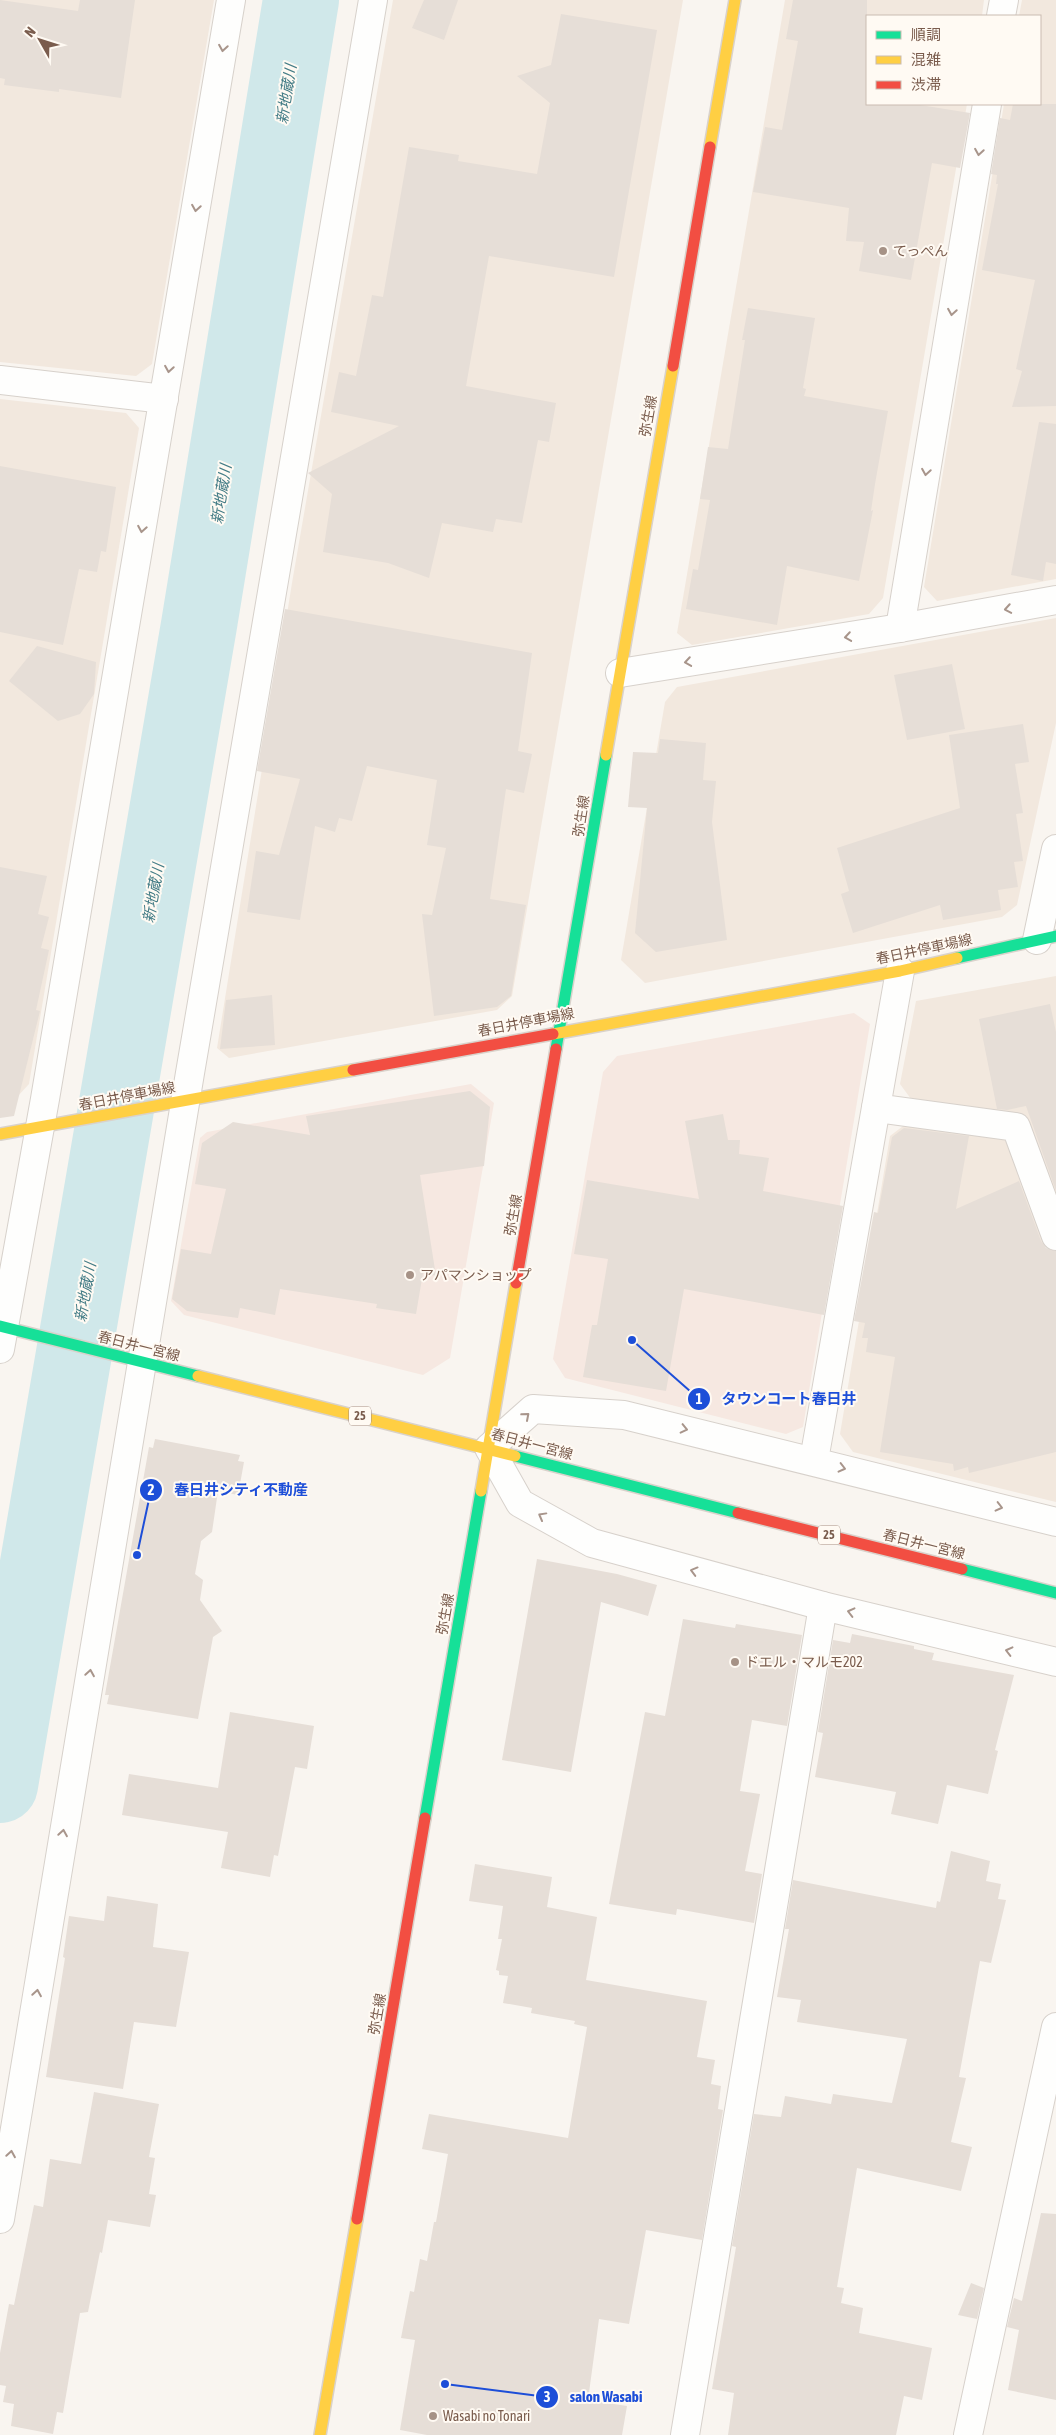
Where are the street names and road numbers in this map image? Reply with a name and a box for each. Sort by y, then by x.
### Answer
street label: 弥生線 [636,394,660,438]
street label: 弥生線 [570,794,592,838]
street label: 春日井停車場線 [874,931,974,967]
street label: 春日井停車場線 [476,1005,576,1039]
street label: 春日井停車場線 [77,1079,177,1113]
street label: 弥生線 [501,1193,525,1237]
street label: 春日井一宮線 [96,1328,182,1364]
road number: 25 [349,1406,371,1425]
street label: 春日井一宮線 [489,1425,575,1463]
road number: 25 [818,1526,840,1544]
street label: 春日井一宮線 [881,1526,967,1562]
street label: 弥生線 [433,1592,457,1636]
street label: 弥生線 [365,1992,389,2036]

